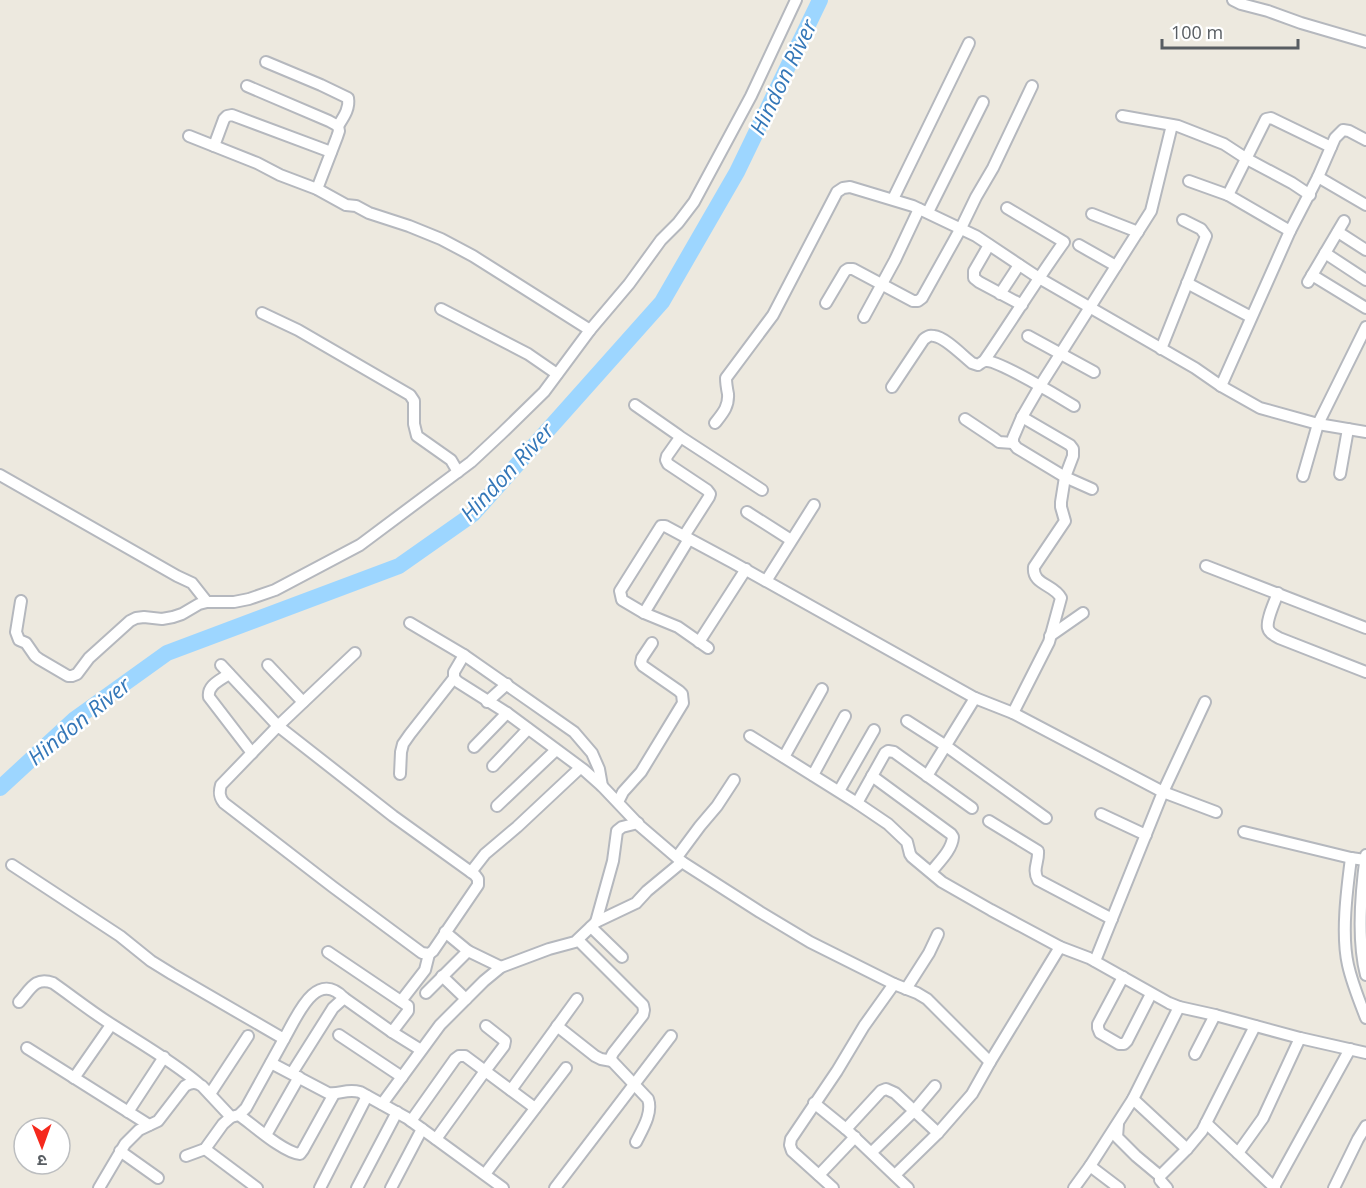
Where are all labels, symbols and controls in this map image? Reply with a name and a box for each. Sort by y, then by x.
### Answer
scale bar [1162,12,1298,50]
water label: Hindon River [741,13,823,139]
text: 100 m [1171,20,1223,44]
water label: Hindon River [453,415,561,527]
water label: Hindon River [21,669,137,771]
north arrow [12,1116,72,1176]
text: उ [37,1150,47,1172]

